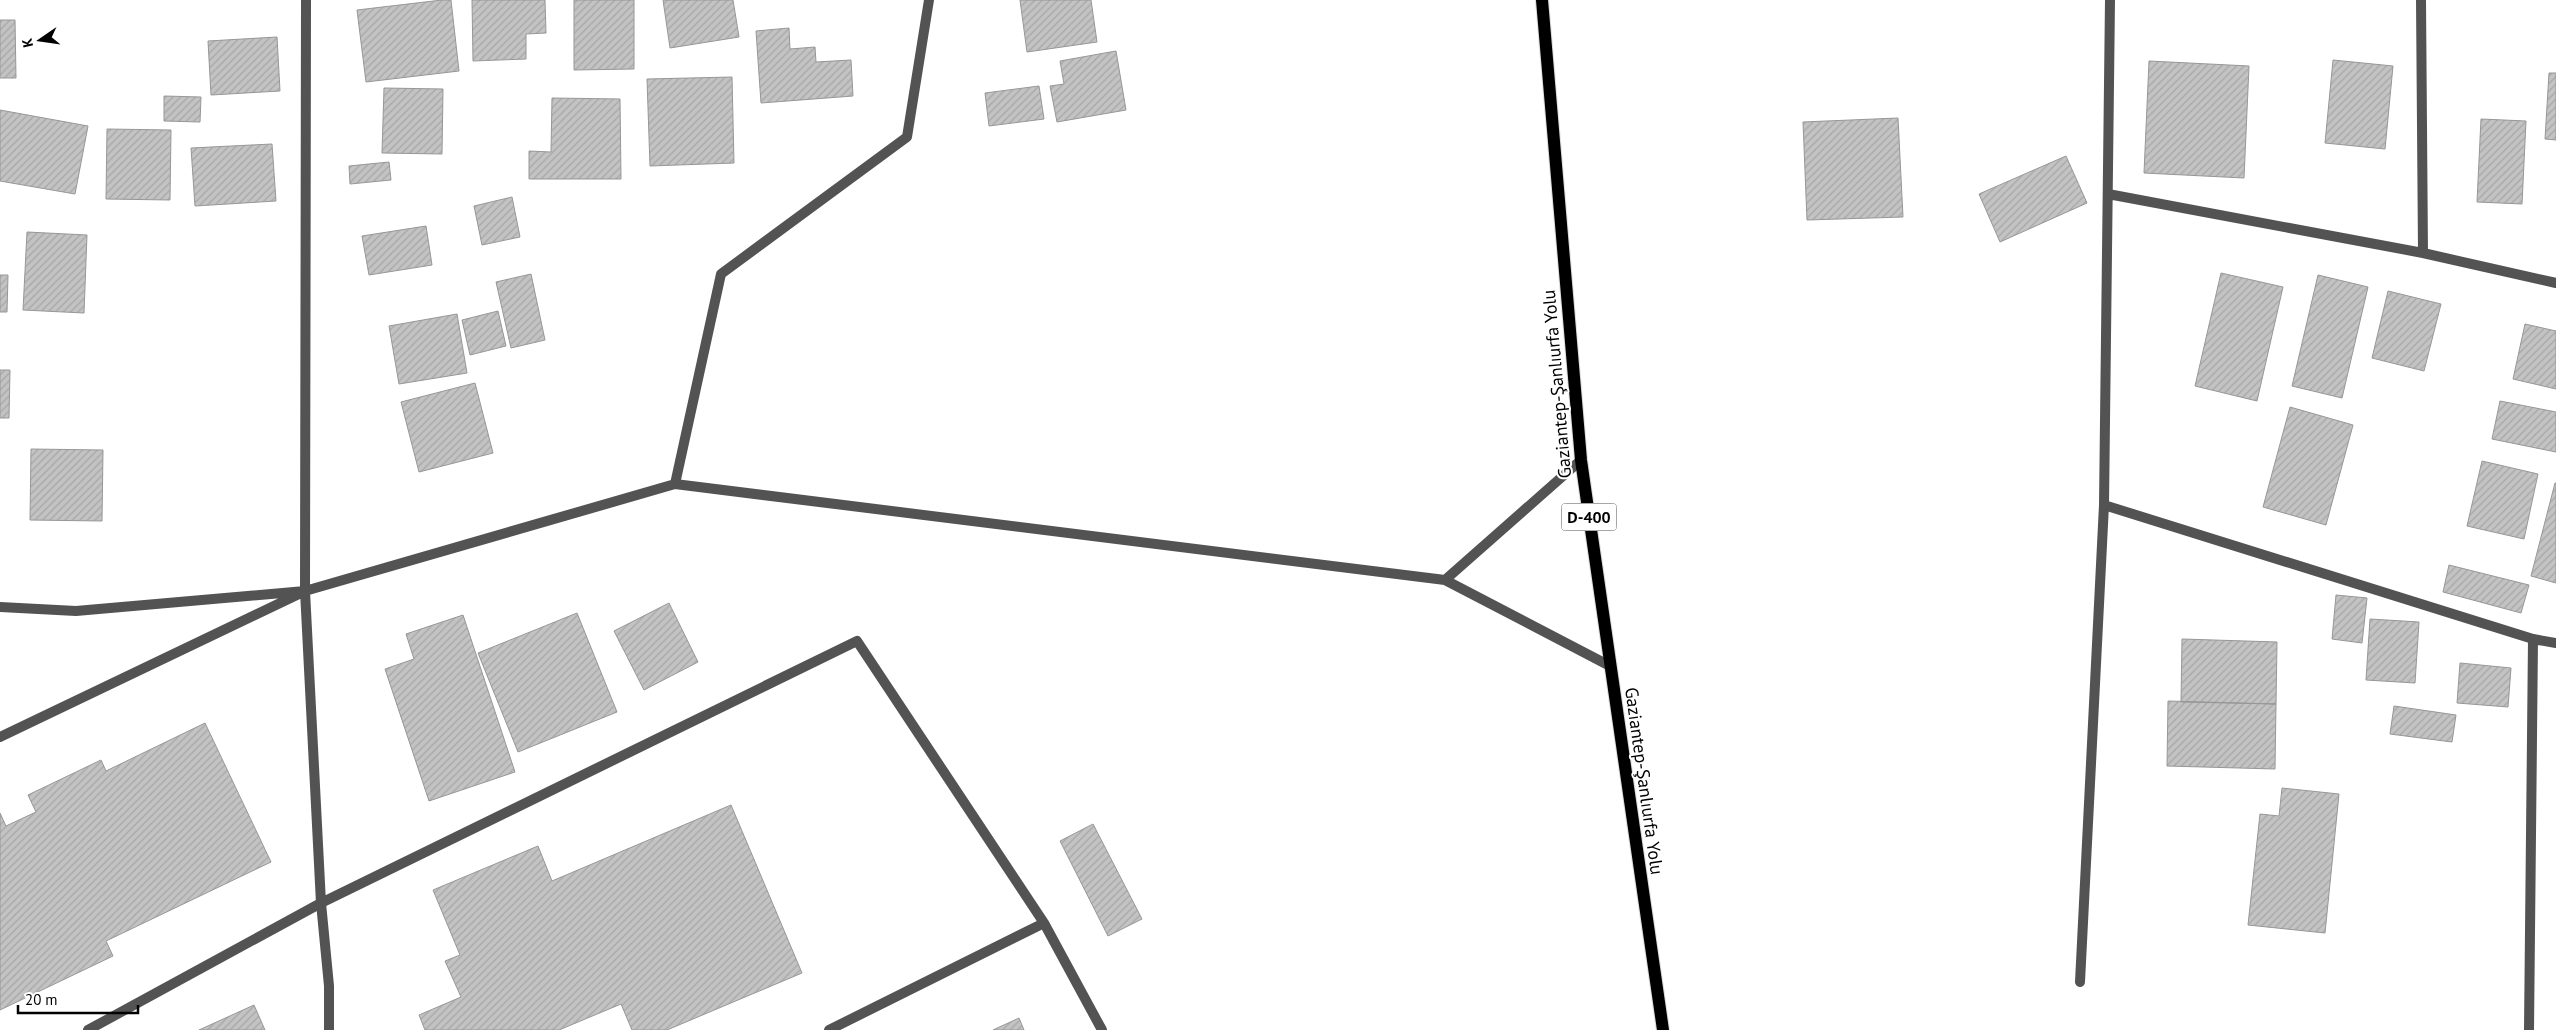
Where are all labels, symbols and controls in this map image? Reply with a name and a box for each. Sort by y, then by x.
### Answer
north arrow [15,15,65,65]
text: K [18,36,37,49]
street label: Gaziantep-Şanlıurfa Yolu [1537,289,1576,479]
road number: D-400 [1562,504,1616,530]
street label: Gaziantep-Şanlıurfa Yolu [1620,686,1669,876]
scale bar [18,982,138,1014]
text: 20 m [25,990,58,1009]

